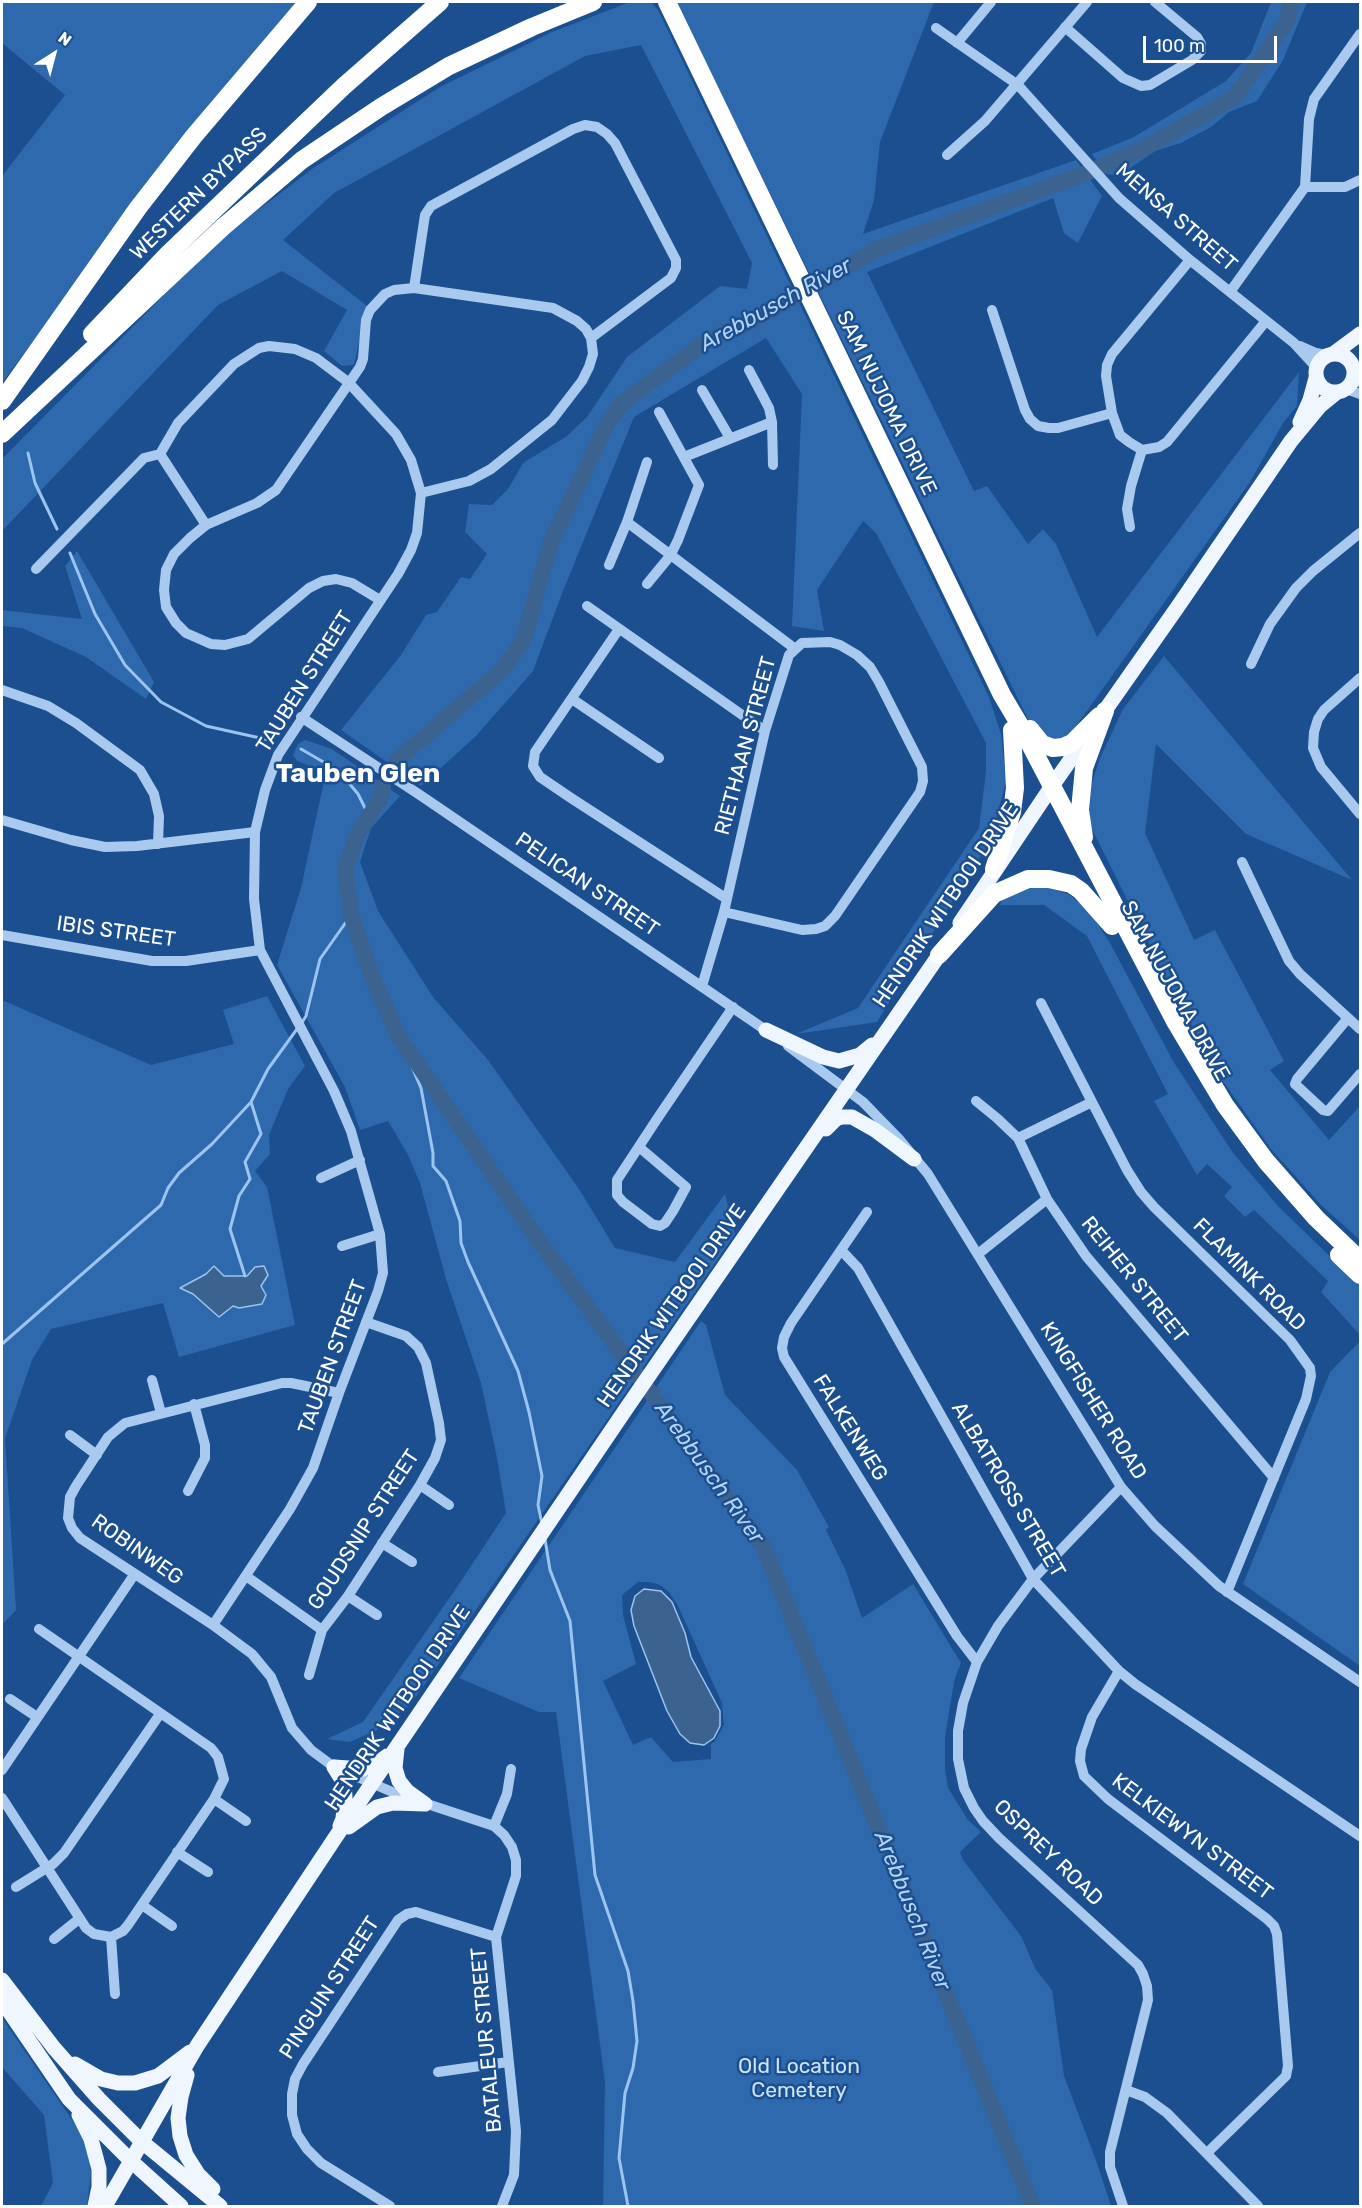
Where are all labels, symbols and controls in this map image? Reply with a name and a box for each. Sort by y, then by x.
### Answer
north arrow [24,24,84,84]
scale bar [1146,24,1280,62]
text: N [55,28,75,50]
text: 100 m [1154,35,1205,57]
street label: WESTERN BYPASS [125,122,273,266]
street label: MENSA STREET [1110,158,1242,278]
water label: Arebbusch River [696,252,856,358]
street label: SAM NUJOMA DRIVE [830,307,942,499]
street label: TAUBEN STREET [251,607,359,757]
street label: RIETHAAN STREET [710,654,782,838]
district label: Tauben Glen [276,758,440,790]
street label: HENDRIK WITBOOI DRIVE [868,797,1024,1013]
street label: PELICAN STREET [510,828,664,942]
street label: SAM NUJOMA DRIVE [1115,897,1235,1085]
street label: IBIS STREET [55,911,177,953]
street label: HENDRIK WITBOOI DRIVE [592,1199,752,1413]
street label: REIHER STREET [1075,1212,1193,1348]
street label: FLAMINK ROAD [1187,1213,1311,1337]
street label: TAUBEN STREET [293,1277,373,1437]
street label: KINGFISHER ROAD [1034,1318,1152,1484]
street label: FALKENWEG [807,1370,893,1486]
water label: Arebbusch River [649,1397,769,1549]
street label: ALBATROSS STREET [946,1398,1070,1582]
street label: GOUDSNIP STREET [303,1445,425,1615]
street label: ROBINWEG [86,1509,188,1591]
street label: HENDRIK WITBOOI DRIVE [320,1600,476,1816]
street label: KELKIEWYN STREET [1107,1768,1277,1906]
street label: OSPREY ROAD [988,1795,1108,1911]
water label: Arebbusch River [868,1828,956,1994]
street label: PINGUIN STREET [275,1912,385,2064]
street label: BATALEUR STREET [466,1946,508,2134]
park label: Old Location Cemetery [738,2054,860,2104]

